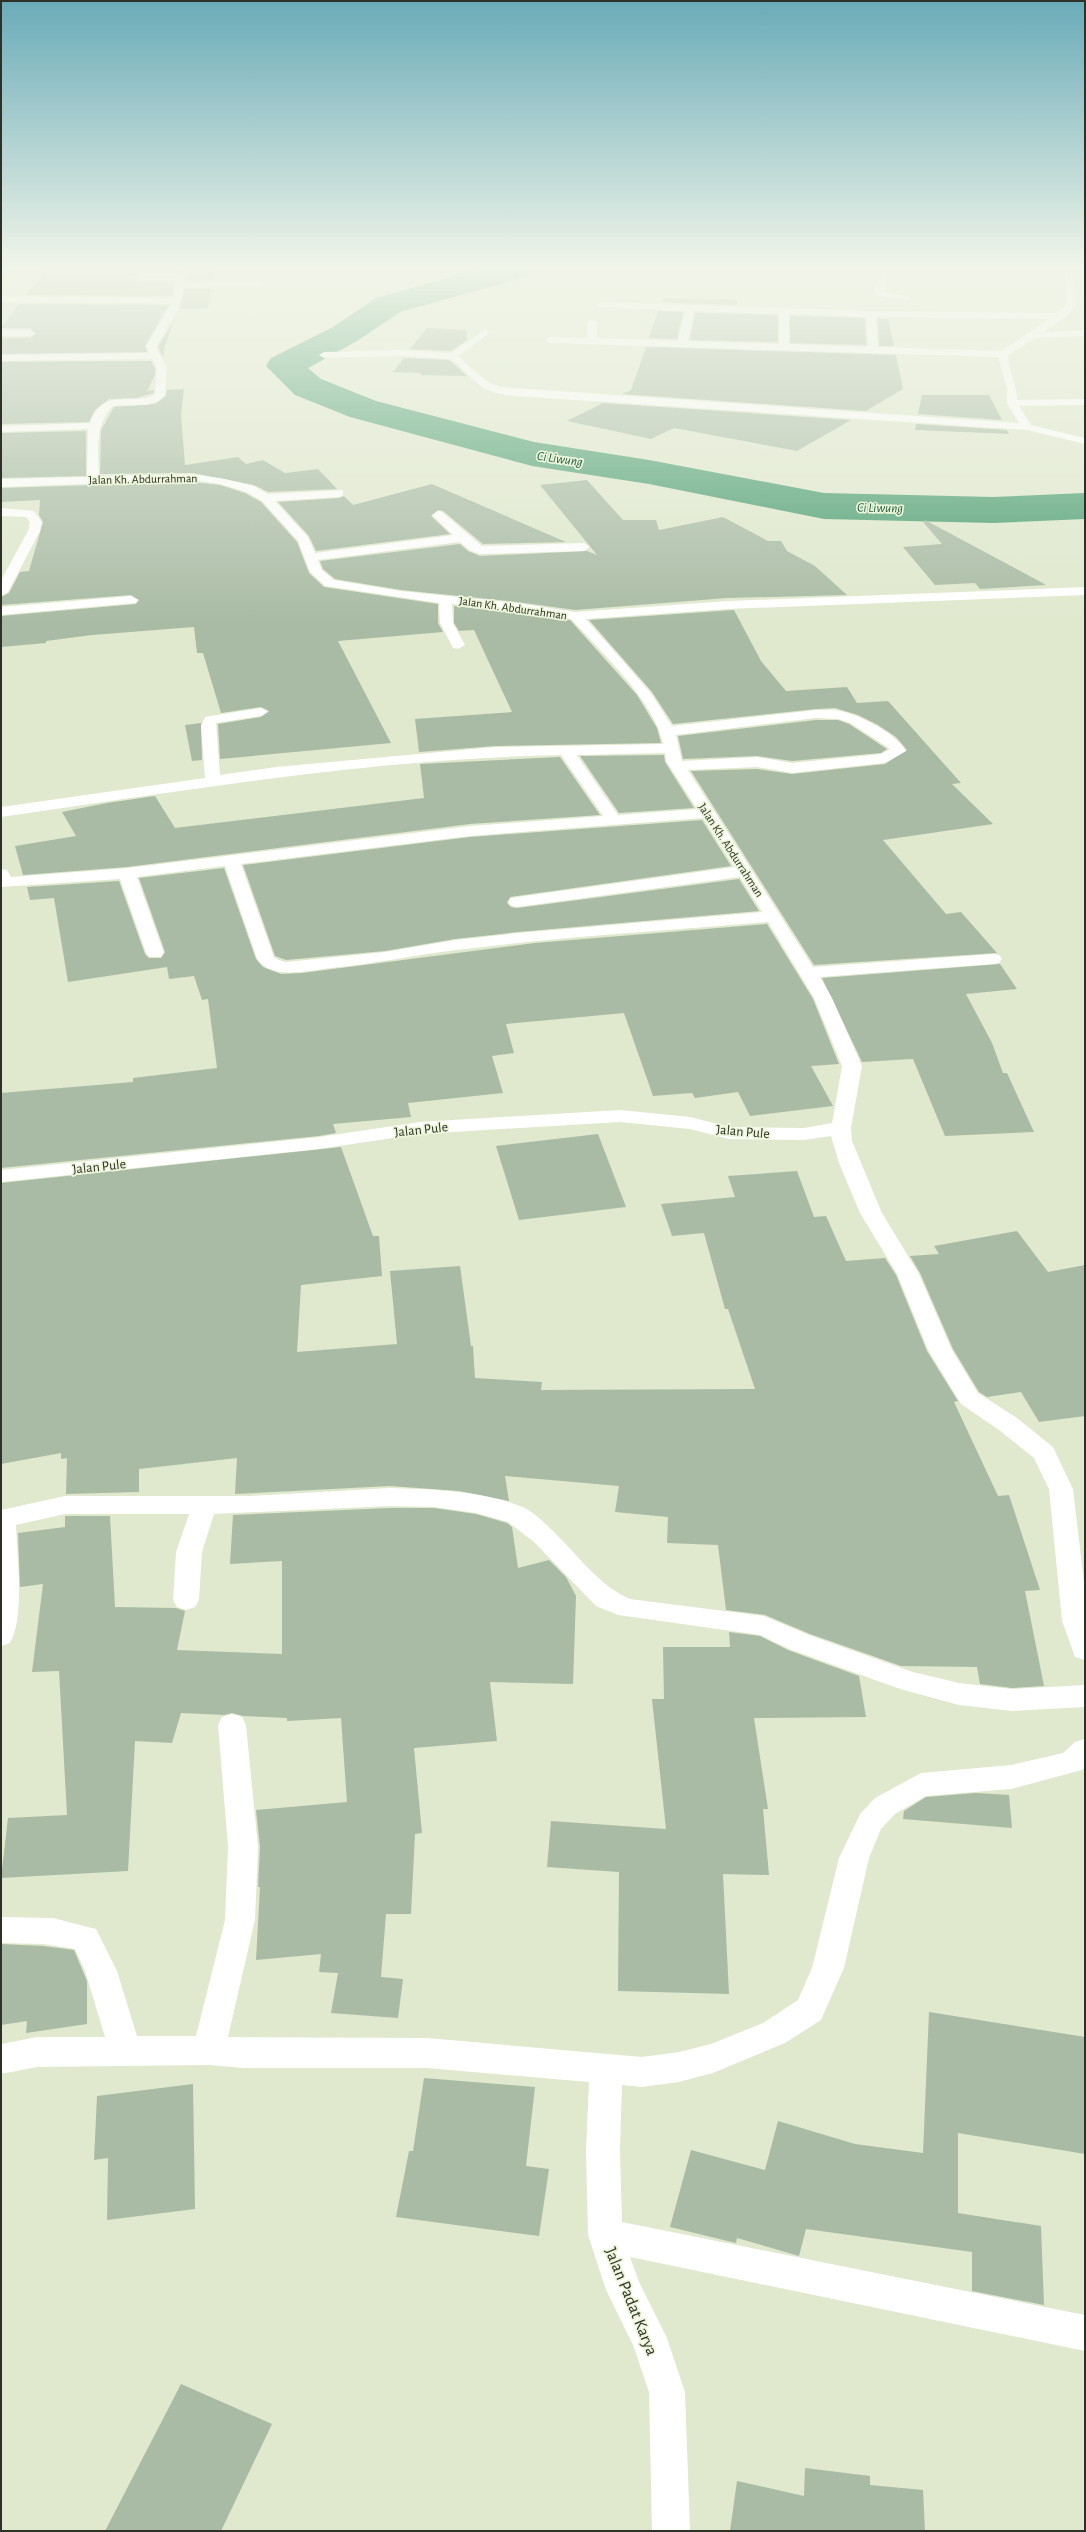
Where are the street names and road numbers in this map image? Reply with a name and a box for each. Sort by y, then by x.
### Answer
street label: Jalan Kh. Abdurrahman [88,472,198,486]
street label: Jalan Kh. Abdurrahman [458,594,568,622]
street label: Jalan Kh. Abdurrahman [696,801,766,899]
street label: Jalan Pule [394,1120,449,1140]
street label: Jalan Pule [715,1123,770,1141]
street label: Jalan Pule [72,1157,127,1177]
street label: Jalan Padat Karya [601,2245,661,2358]

